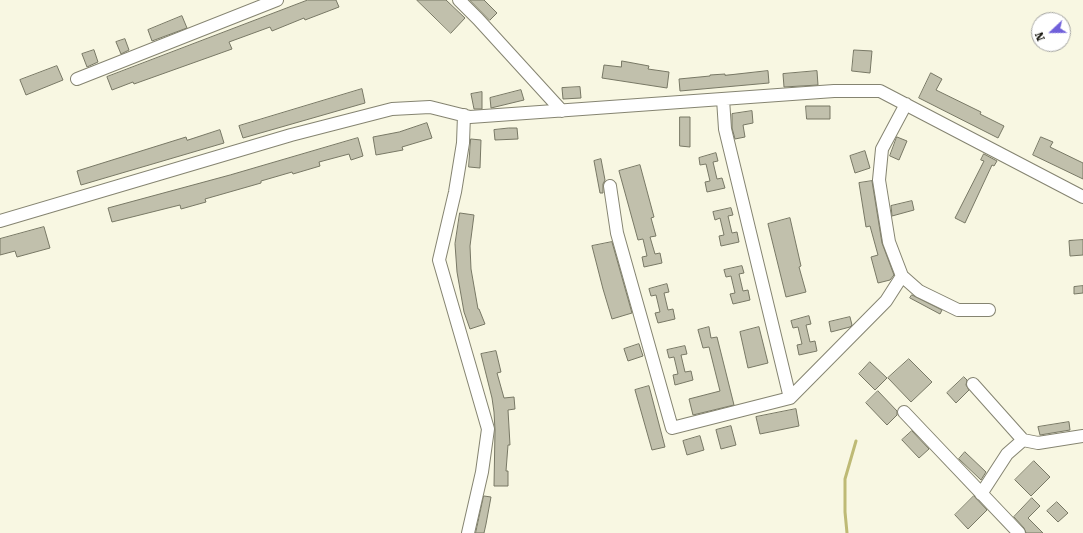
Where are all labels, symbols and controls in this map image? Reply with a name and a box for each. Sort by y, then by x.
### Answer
north arrow [1031,12,1071,52]
text: N [1033,30,1048,43]

